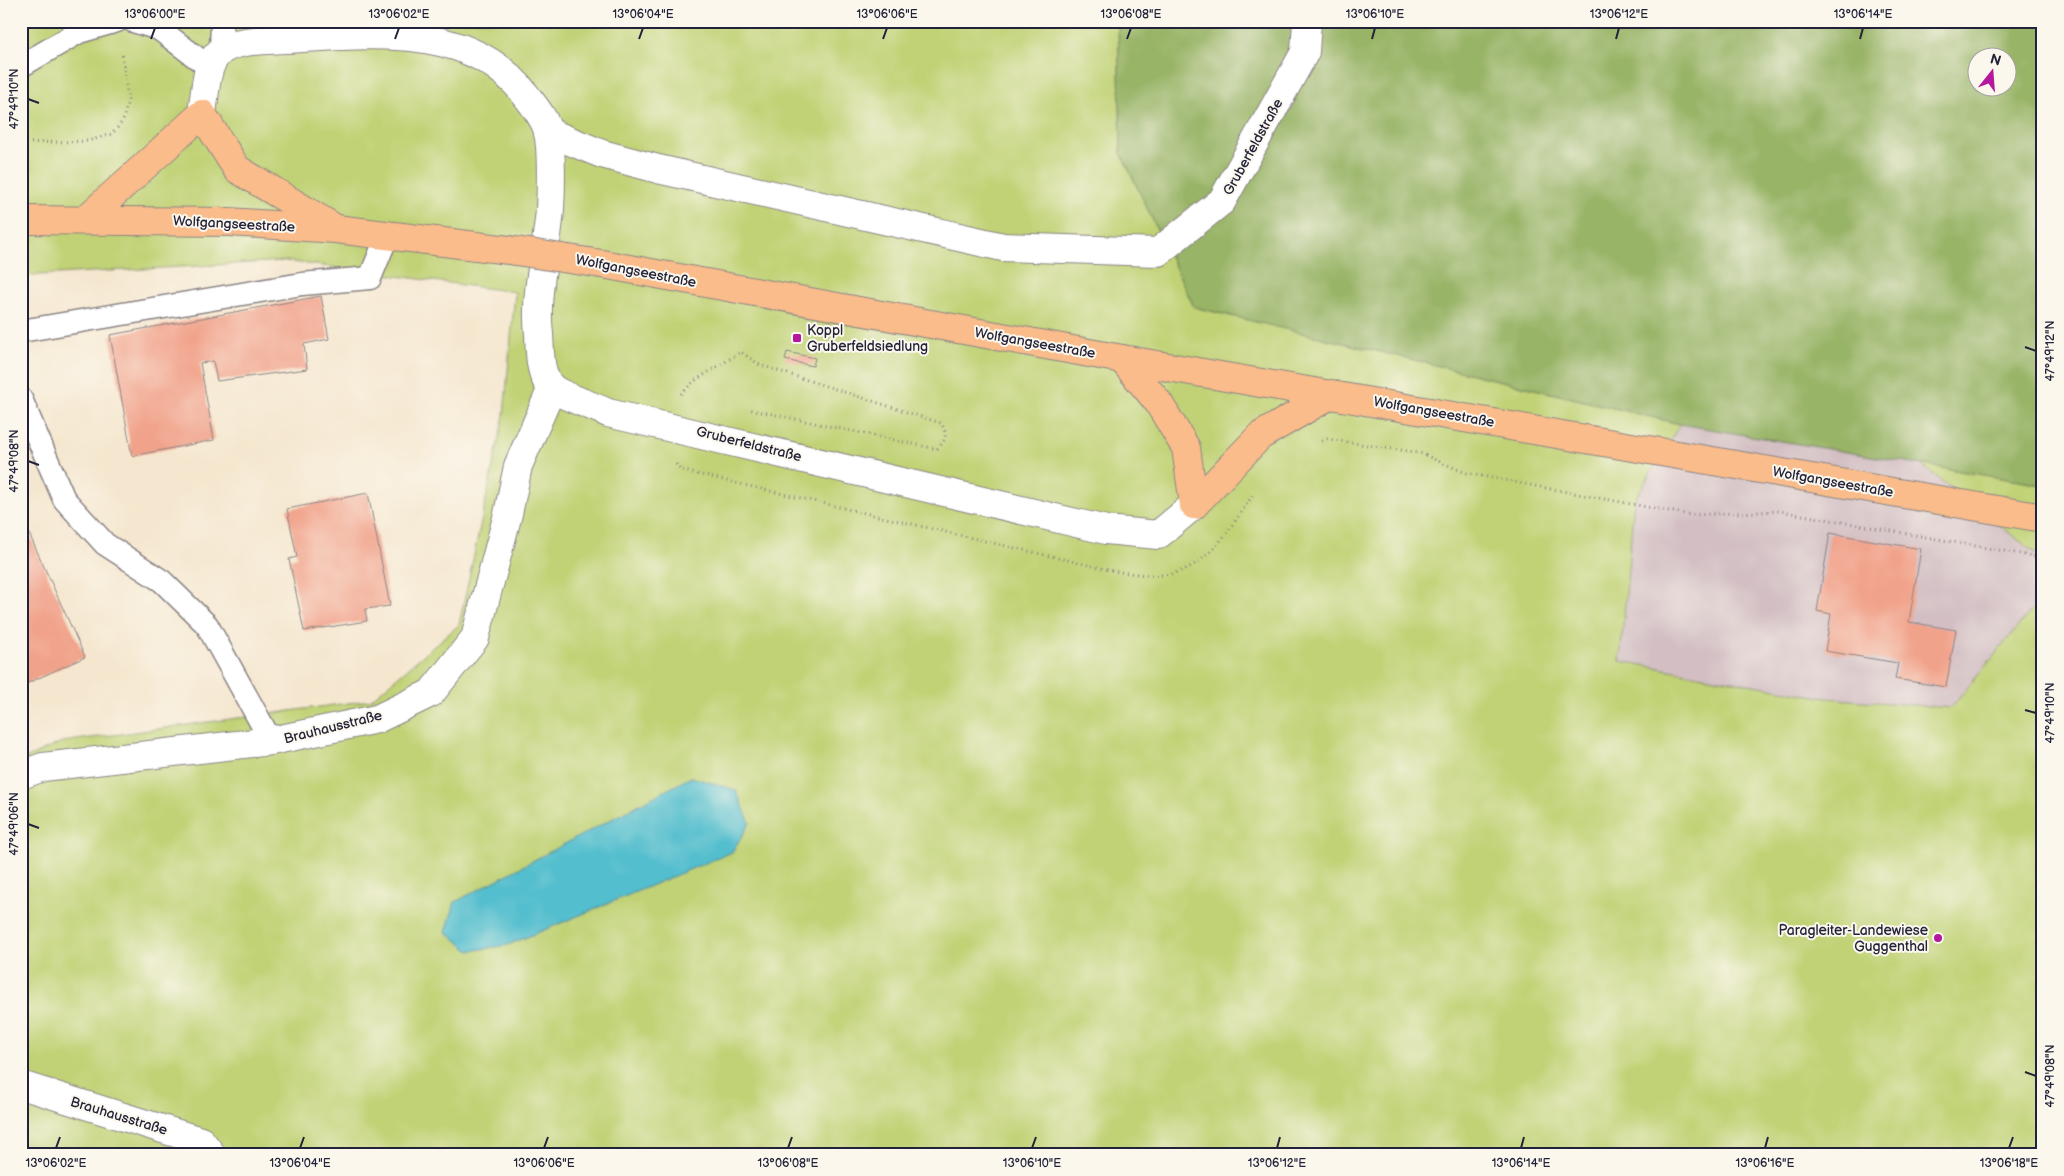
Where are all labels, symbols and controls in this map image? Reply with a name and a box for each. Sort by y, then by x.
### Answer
text: 13°06'00"E [125,7,186,22]
text: 13°06'02"E [369,7,430,22]
text: 13°06'04"E [612,7,674,22]
text: 13°06'06"E [856,7,918,22]
text: 13°06'08"E [1101,7,1161,22]
text: 13°06'10"E [1346,7,1404,22]
text: 13°06'12"E [1590,7,1648,22]
text: 13°06'14"E [1834,7,1892,22]
north arrow [1966,48,2016,98]
text: N [1988,50,2003,70]
text: 47°49'10"N [7,69,22,129]
street label: Gruberfeldstraße [1219,96,1287,198]
street label: Wolfgangseestraße [172,212,296,236]
street label: Wolfgangseestraße [574,251,698,291]
text: 47°49'12"N [2043,321,2058,381]
place label: Koppl Gruberfeldsiedlung [807,322,928,355]
street label: Wolfgangseestraße [973,324,1097,362]
marker: Koppl Gruberfeldsiedlung [791,332,803,344]
street label: Wolfgangseestraße [1372,393,1496,431]
street label: Gruberfeldstraße [695,423,803,465]
text: 47°49'08"N [7,429,22,493]
street label: Wolfgangseestraße [1771,463,1895,501]
text: 47°49'10"N [2043,683,2058,743]
street label: Brauhausstraße [282,707,384,747]
text: 47°49'06"N [7,792,22,856]
place label: Paragleiter-Landewiese Guggenthal [1779,922,1928,955]
marker: Paragleiter-Landewiese Guggenthal [1932,932,1944,944]
text: 47°49'08"N [2043,1044,2058,1108]
street label: Brauhausstraße [68,1093,170,1139]
text: 13°06'02"E [26,1156,87,1171]
text: 13°06'04"E [269,1156,331,1171]
text: 13°06'06"E [513,1156,575,1171]
text: 13°06'08"E [758,1156,818,1171]
text: 13°06'10"E [1003,1156,1061,1171]
text: 13°06'12"E [1248,1156,1306,1171]
text: 13°06'14"E [1492,1156,1550,1171]
text: 13°06'16"E [1736,1156,1794,1171]
text: 13°06'18"E [1980,1156,2038,1171]

